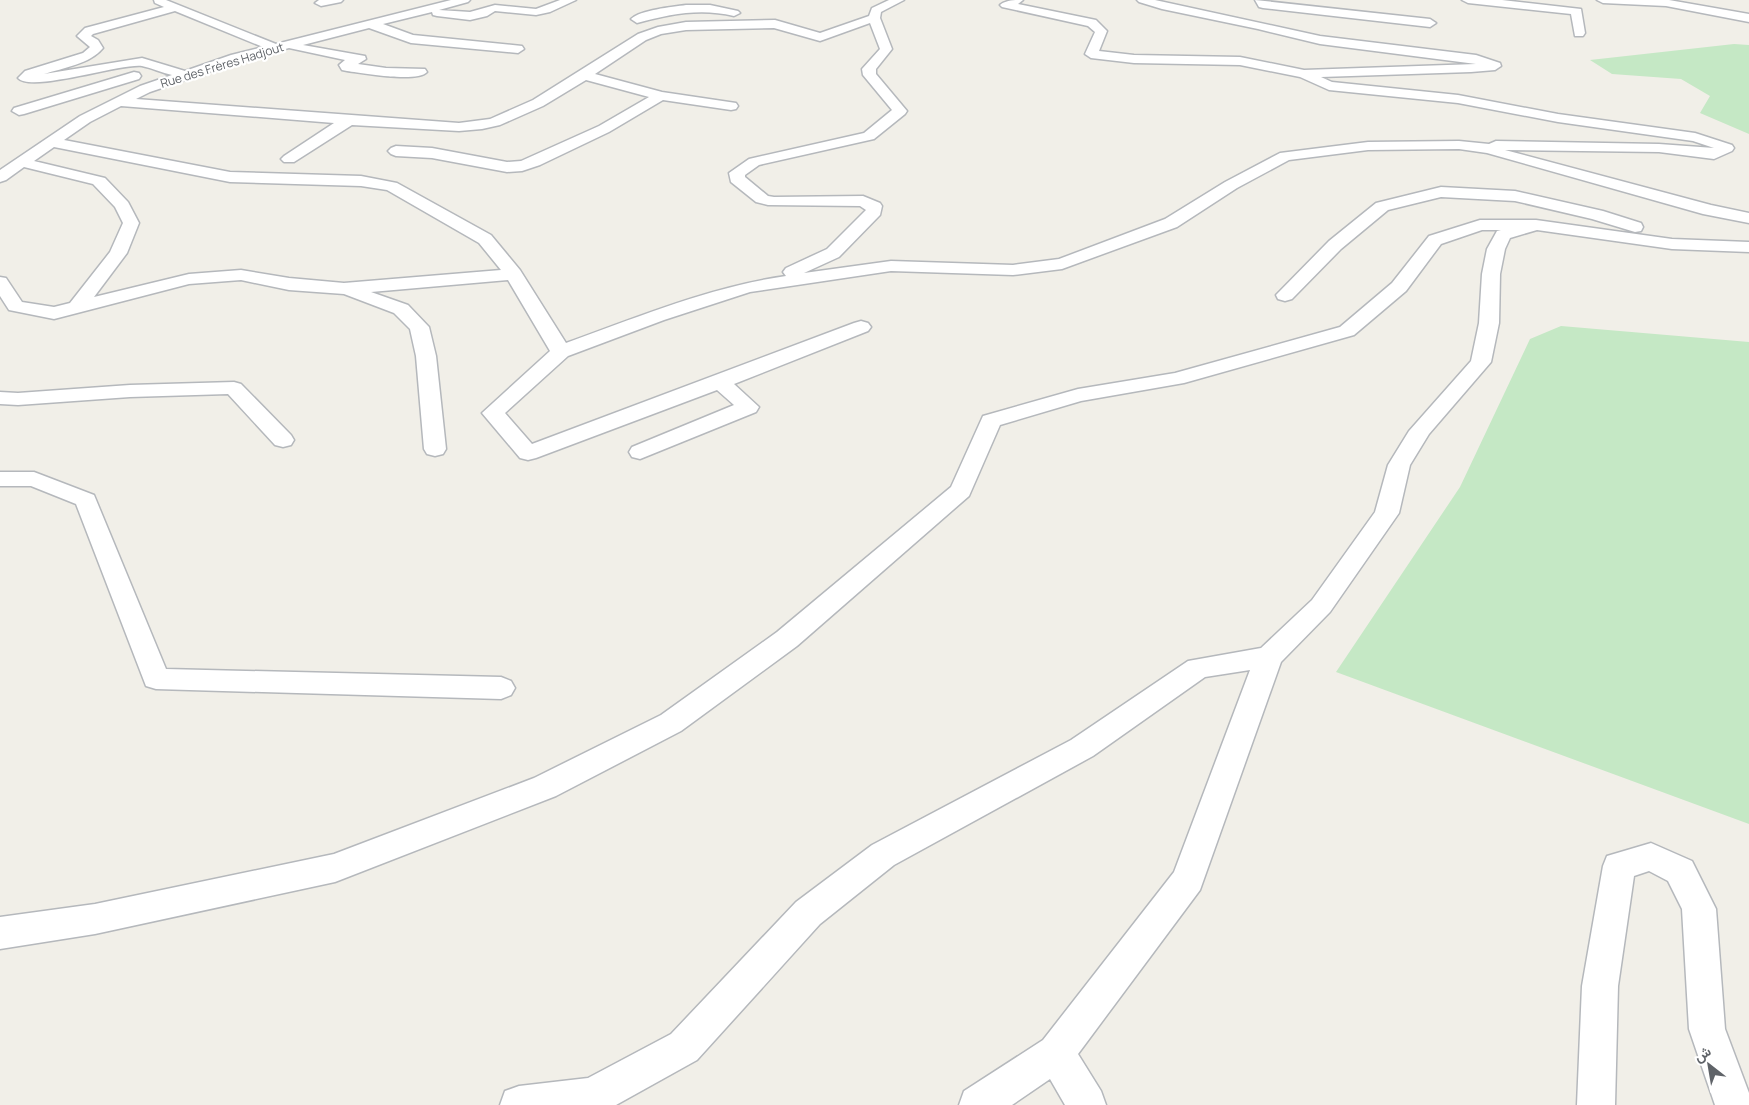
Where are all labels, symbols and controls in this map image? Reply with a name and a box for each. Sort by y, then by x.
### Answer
street label: Rue des Frères Hadjout [158,38,286,92]
north arrow [1684,1040,1734,1090]
text: ش [1690,1041,1714,1066]

